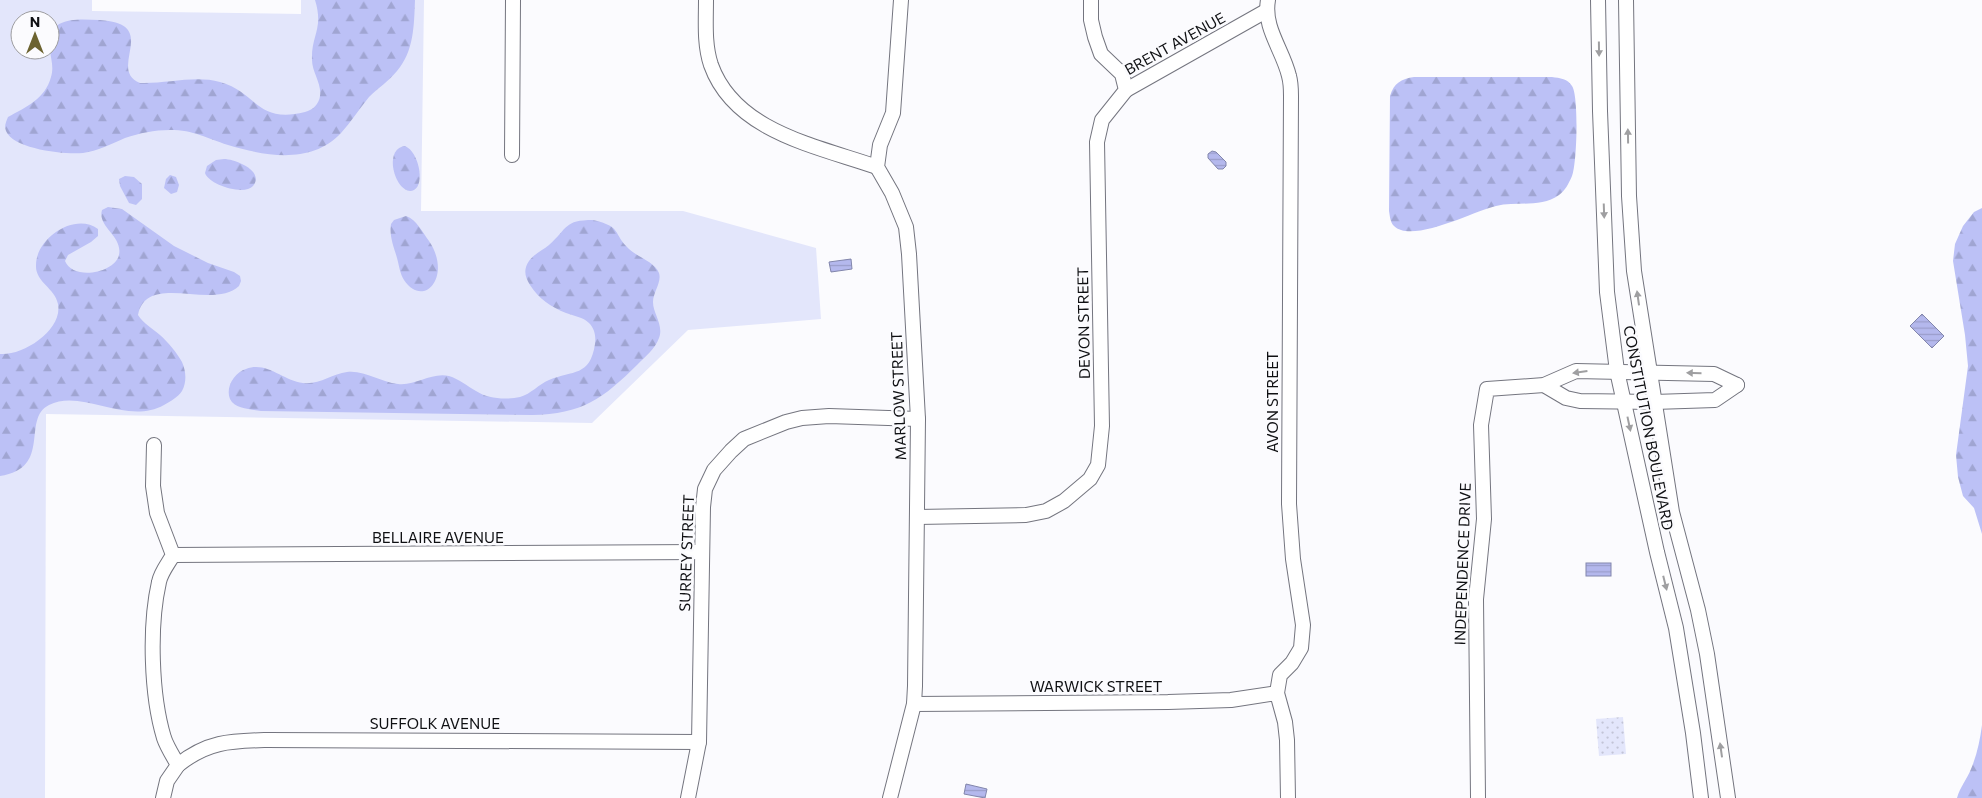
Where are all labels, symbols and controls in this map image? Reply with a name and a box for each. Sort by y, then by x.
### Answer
street label: BRENT AVENUE [1121,8,1228,78]
north arrow [10,10,60,60]
text: N [30,13,40,30]
one-way arrow [1595,41,1603,57]
one-way arrow [1623,127,1631,143]
one-way arrow [1600,203,1608,219]
street label: DEVON STREET [1073,266,1093,379]
one-way arrow [1634,289,1642,305]
street label: CONSTITUTION BOULEVARD [1620,324,1678,532]
street label: MARLOW STREET [887,331,909,461]
street label: AVON STREET [1263,351,1281,453]
one-way arrow [1571,369,1587,377]
one-way arrow [1686,369,1702,377]
one-way arrow [1625,417,1633,432]
street label: INDEPENDENCE DRIVE [1450,482,1474,646]
street label: SURREY STREET [675,494,697,612]
street label: BELLAIRE AVENUE [372,528,504,546]
one-way arrow [1661,575,1669,590]
street label: WARWICK STREET [1030,677,1163,695]
street label: SUFFOLK AVENUE [370,714,500,732]
one-way arrow [1717,741,1725,757]

